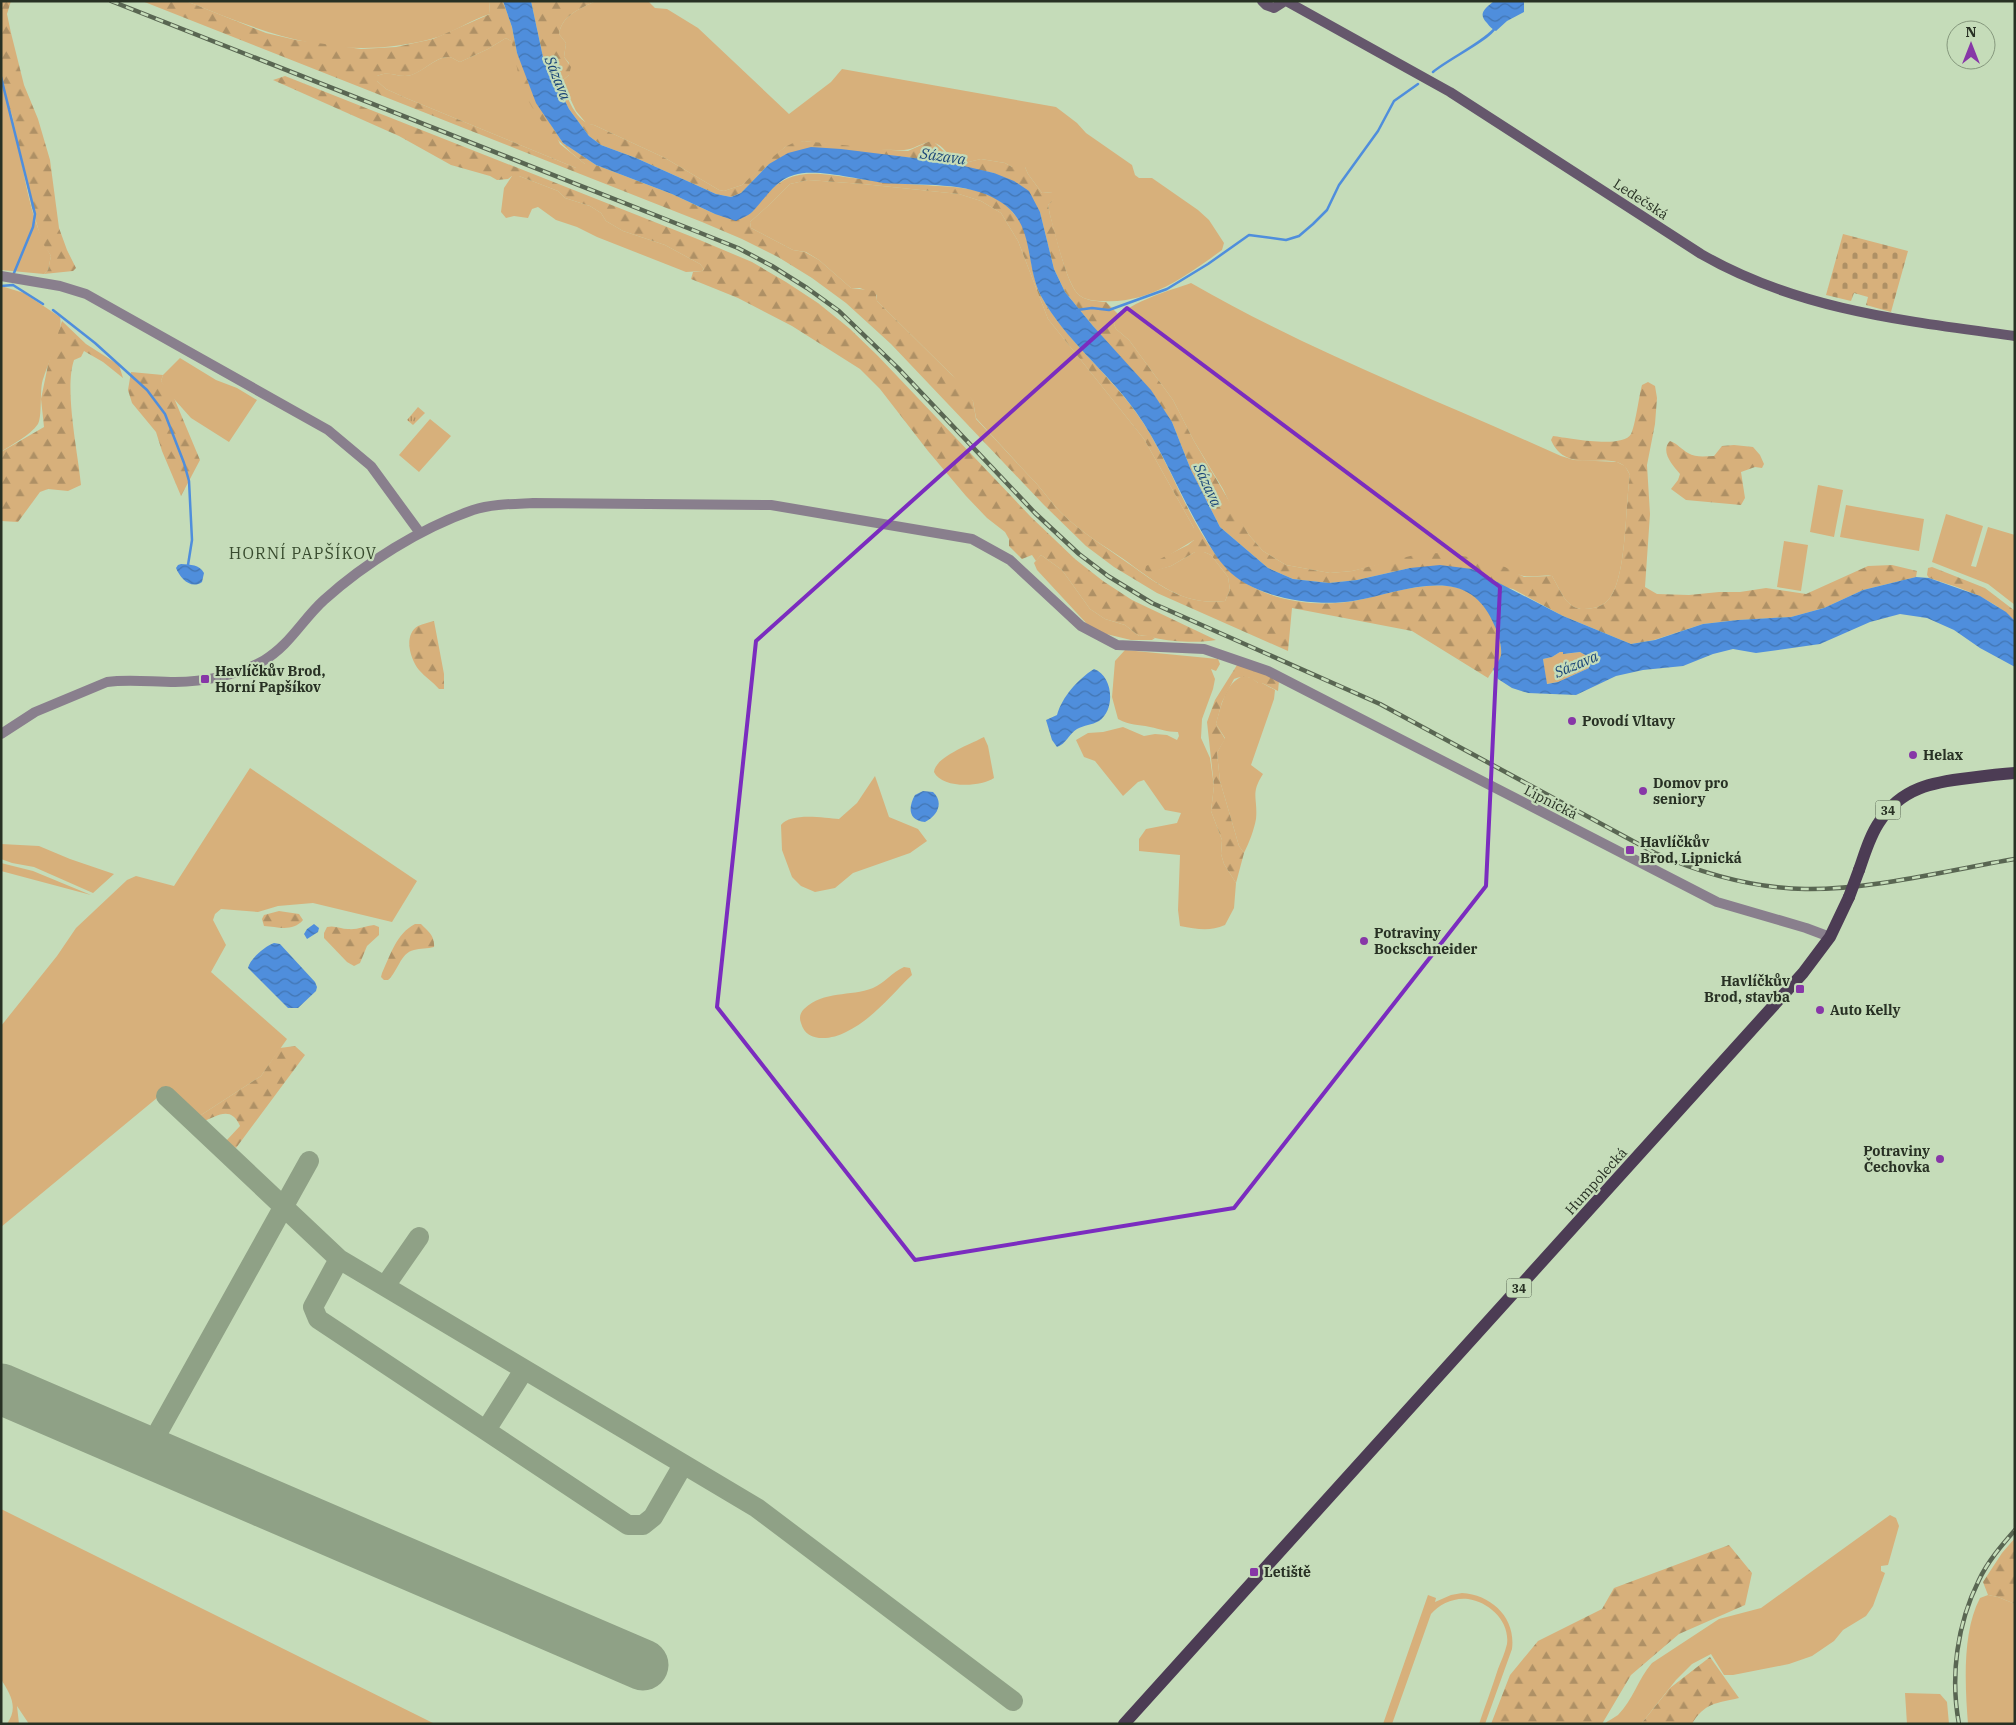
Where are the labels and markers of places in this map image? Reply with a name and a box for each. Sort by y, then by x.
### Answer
place label: Havlíčkův Brod, Horní Papšíkov [215,662,326,696]
marker: Havlíčkův Brod, Horní Papšíkov [199,673,211,685]
place label: Povodí Vltavy [1582,712,1675,730]
marker: Povodí Vltavy [1566,715,1578,727]
place label: Helax [1923,746,1964,764]
marker: Helax [1907,749,1919,761]
place label: Domov pro seniory [1653,774,1728,808]
marker: Domov pro seniory [1637,785,1649,797]
place label: Havlíčkův Brod, Lipnická [1640,833,1742,867]
marker: Havlíčkův Brod, Lipnická [1624,844,1636,856]
place label: Potraviny Bockschneider [1374,924,1478,958]
marker: Potraviny Bockschneider [1358,935,1370,947]
place label: Havlíčkův Brod, stavba [1704,972,1790,1006]
marker: Havlíčkův Brod, stavba [1794,983,1806,995]
place label: Auto Kelly [1830,1001,1900,1019]
marker: Auto Kelly [1814,1004,1826,1016]
place label: Potraviny Čechovka [1863,1142,1930,1176]
marker: Potraviny Čechovka [1934,1153,1946,1165]
place label: Letiště [1264,1563,1311,1581]
marker: Letiště [1248,1566,1260,1578]

